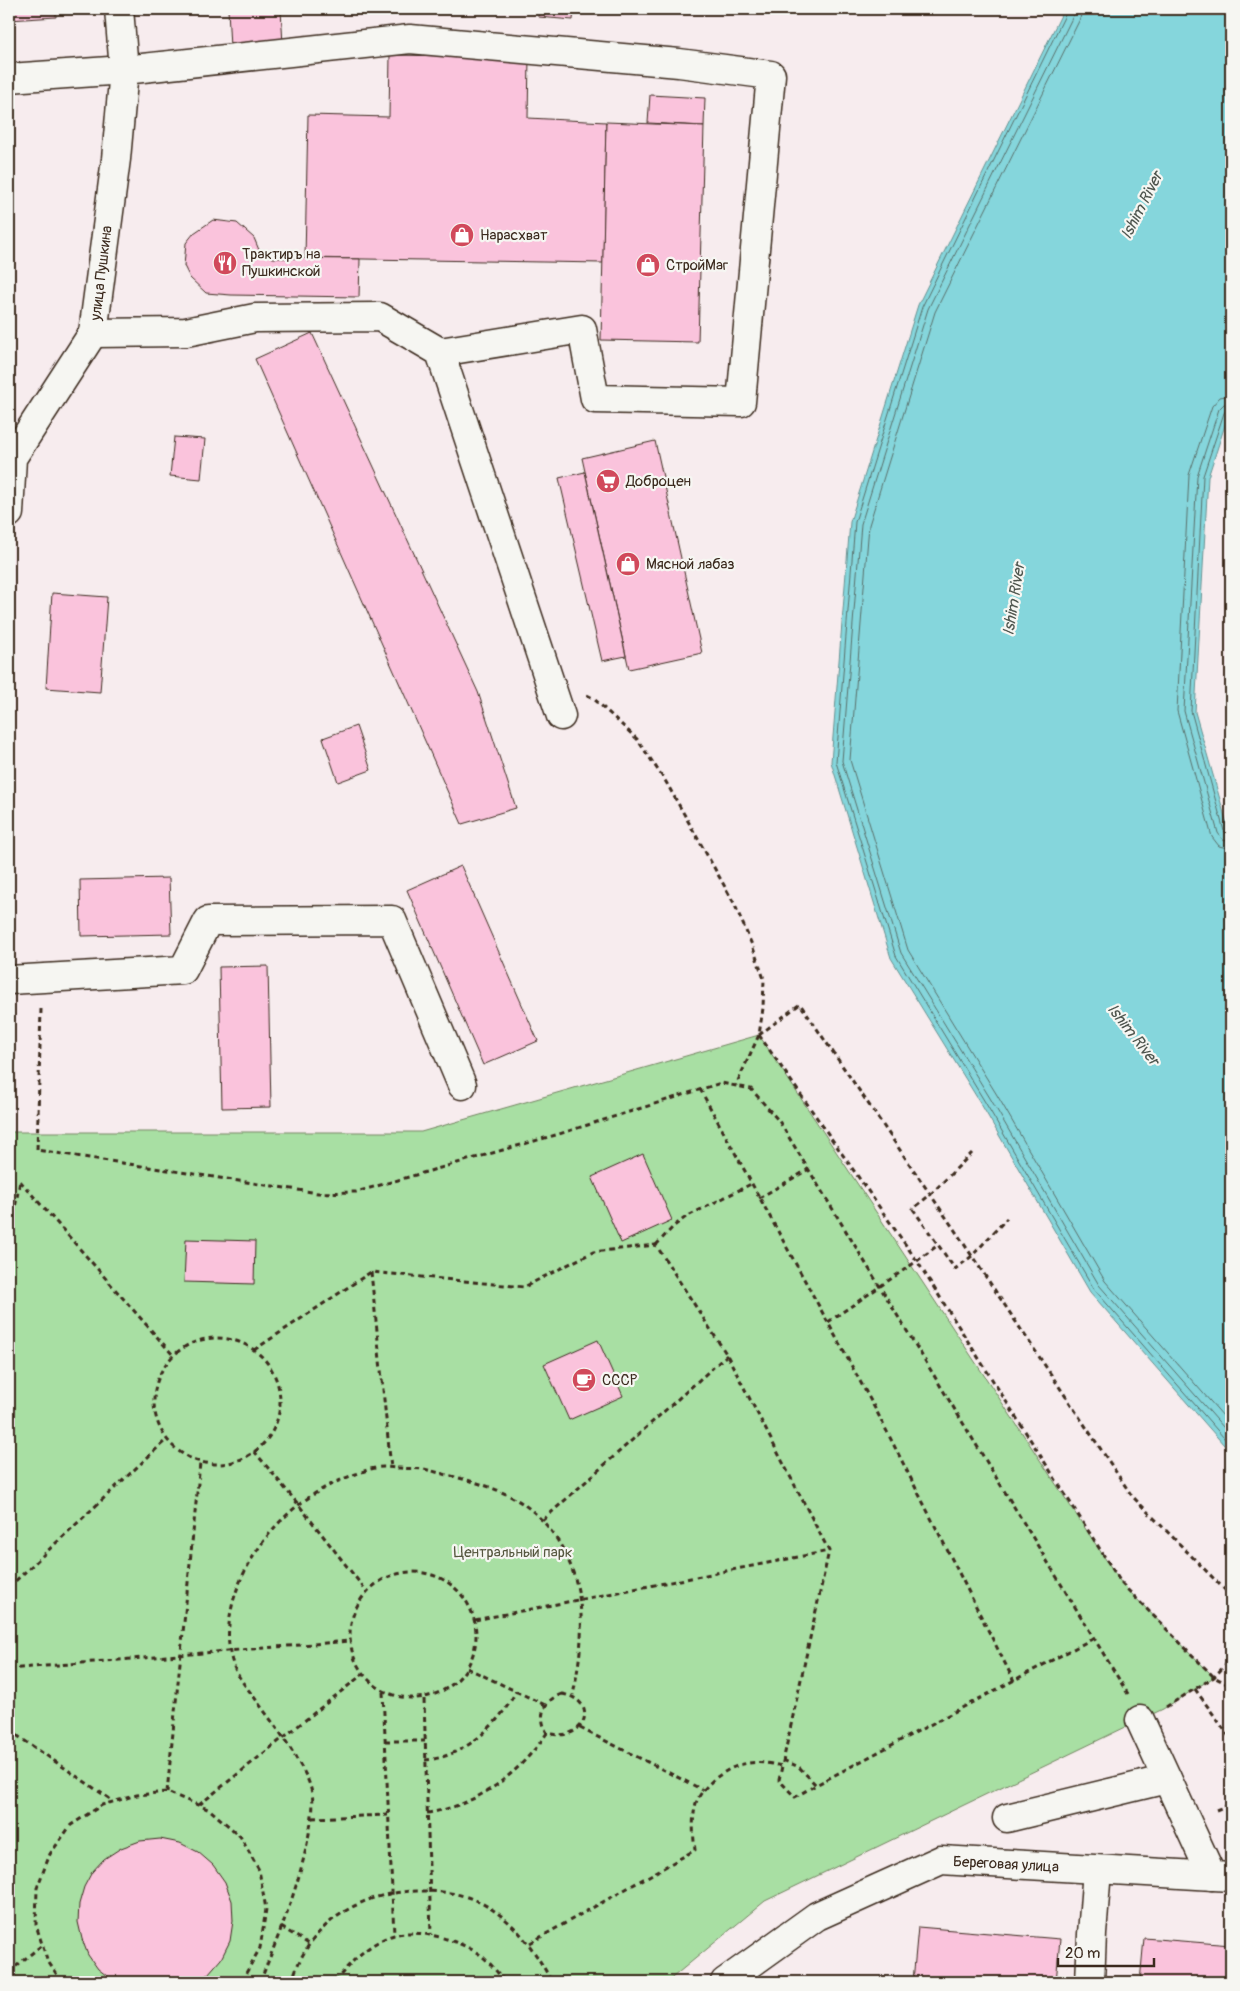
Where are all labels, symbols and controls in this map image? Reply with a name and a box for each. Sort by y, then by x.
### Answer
water label: Ishim River [1116,166,1168,242]
shop icon: Нарасхват [449,222,475,248]
street label: улица Пушкина [86,224,117,323]
place label: Нарасхват [480,226,548,245]
place label: Трактиръ на Пушкинской [242,245,321,281]
restaurant icon: Трактиръ на Пушкинской [212,250,238,276]
shop icon: СтройМаг [635,252,661,278]
place label: СтройМаг [666,256,728,275]
supermarket icon: Доброцен [595,468,621,494]
place label: Доброцен [625,472,691,491]
shop icon: Мясной лабаз [615,551,641,577]
place label: Мясной лабаз [646,555,735,574]
water label: Ishim River [998,559,1030,637]
water label: Ishim River [1103,1000,1165,1071]
cafe icon: СССР [571,1367,597,1393]
place label: СССР [602,1371,638,1390]
park label: Центральный парк [454,1543,573,1562]
street label: Береговая улица [953,1852,1059,1877]
scale bar [1058,1936,1154,1968]
text: 20 m [1065,1944,1100,1963]

